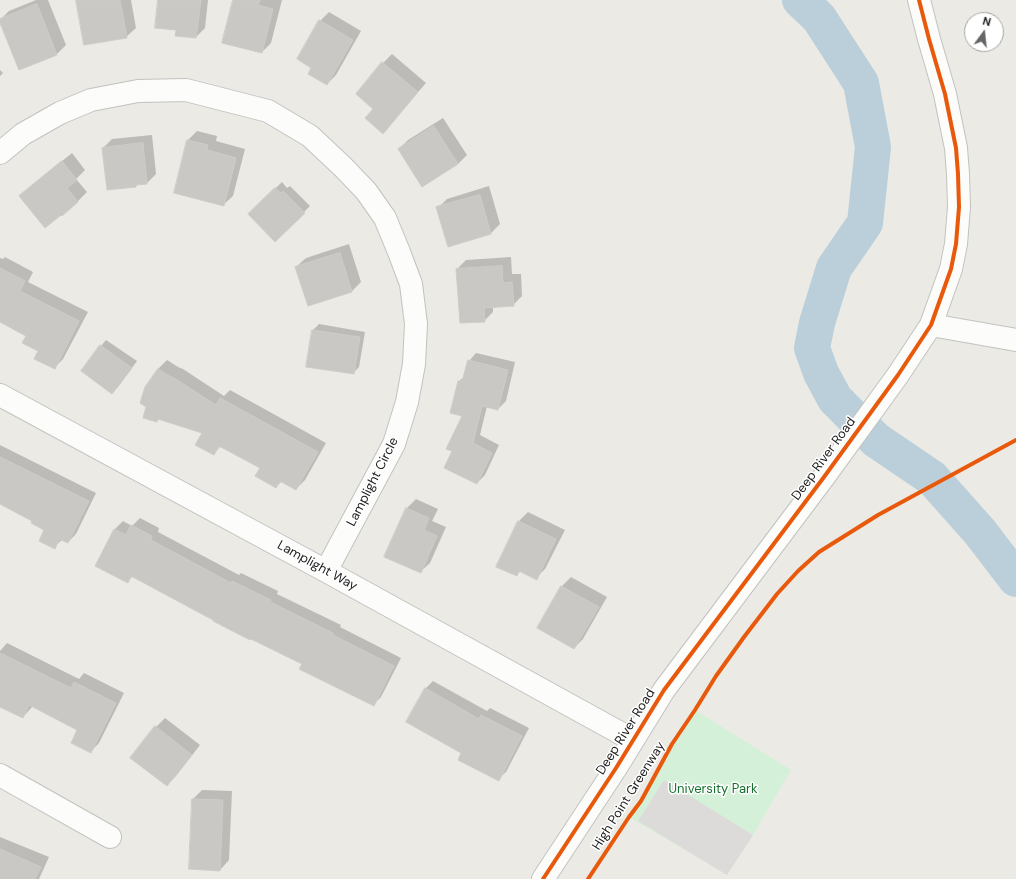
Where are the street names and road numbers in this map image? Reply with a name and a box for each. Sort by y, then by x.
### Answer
street label: Deep River Road [789,415,859,503]
street label: Lamplight Circle [344,435,402,529]
street label: Lamplight Way [274,538,360,594]
street label: Deep River Road [593,686,659,778]
street label: High Point Greenway [589,739,669,853]

